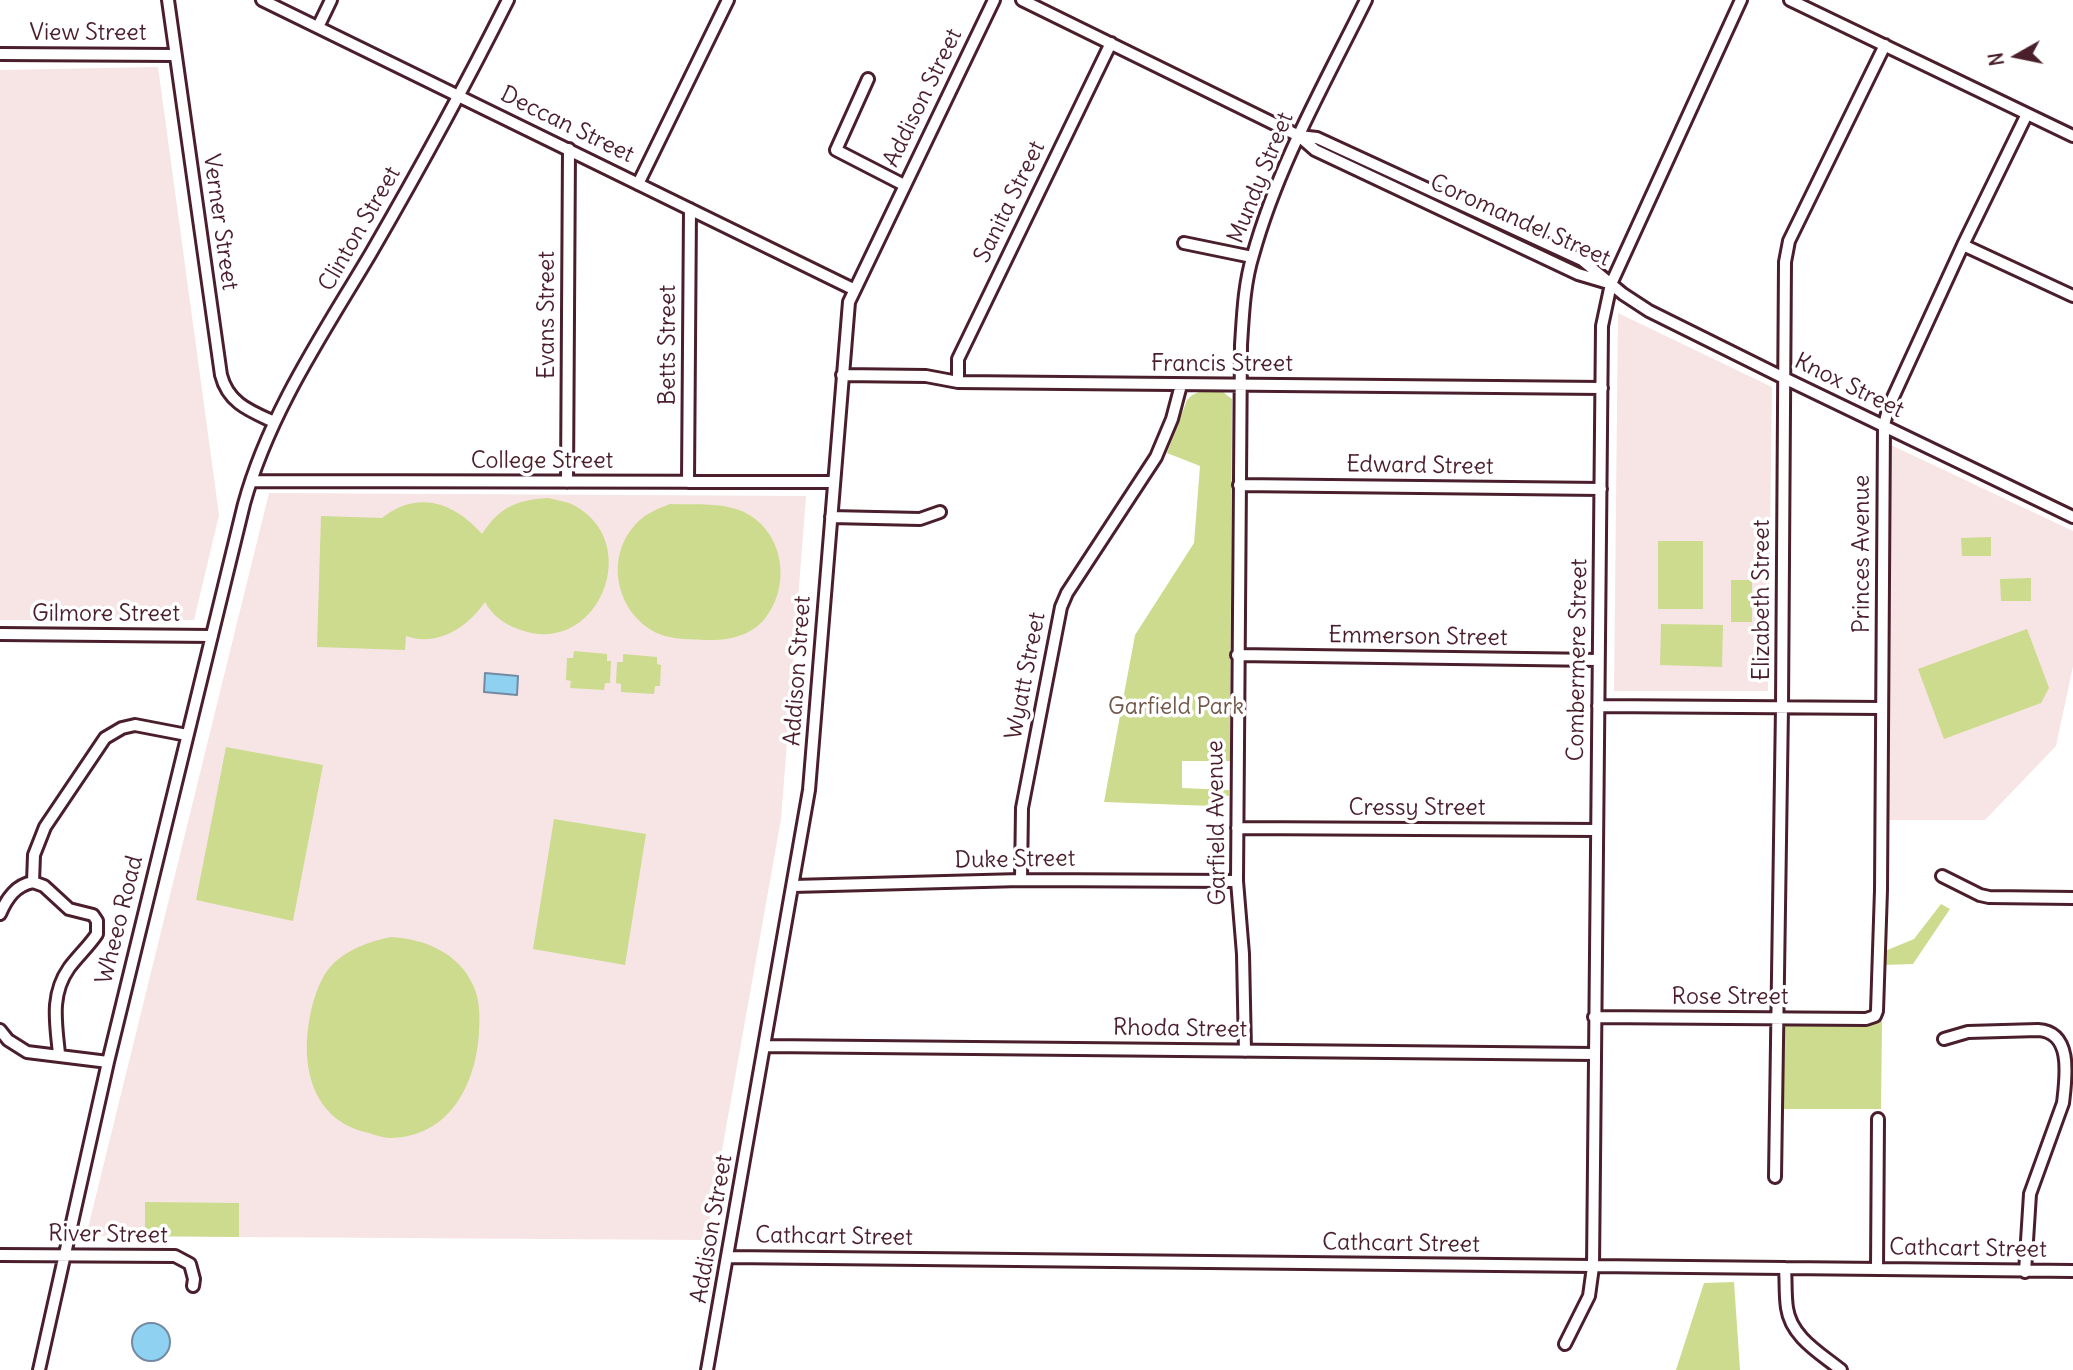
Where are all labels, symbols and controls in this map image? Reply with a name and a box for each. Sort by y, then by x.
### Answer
street label: View Street [30,19,146,47]
north arrow [1982,21,2052,91]
street label: Addison Street [878,24,968,172]
text: N [1983,51,2009,68]
street label: Deccan Street [496,81,638,169]
street label: Mundy Street [1222,109,1300,247]
street label: Sanita Street [969,137,1051,267]
street label: Verner Street [197,152,243,292]
street label: Clinton Street [313,162,407,296]
street label: Coromandel Street [1426,169,1614,273]
street label: Evans Street [533,251,561,379]
street label: Betts Street [654,285,682,405]
street label: Knox Street [1790,348,1908,424]
street label: Francis Street [1151,350,1293,378]
street label: College Street [471,447,613,475]
street label: Edward Street [1346,451,1494,481]
street label: Princes Avenue [1848,475,1876,633]
street label: Elizabeth Street [1748,520,1776,680]
street label: Combermere Street [1562,558,1594,762]
street label: Addison Street [779,595,817,747]
street label: Gilmore Street [32,600,180,628]
street label: Wyatt Street [1000,610,1052,742]
street label: Emmerson Street [1328,622,1508,652]
park label: Garfield Park [1108,693,1244,721]
street label: Garfield Avenue [1202,740,1232,906]
street label: Cressy Street [1349,794,1485,822]
street label: Duke Street [954,845,1076,875]
street label: Wheeo Road [91,853,149,987]
street label: Rose Street [1671,983,1789,1011]
street label: Rhoda Street [1113,1014,1247,1044]
street label: Addison Street [685,1152,739,1306]
street label: River Street [48,1220,168,1250]
street label: Cathcart Street [755,1222,913,1252]
street label: Cathcart Street [1322,1229,1480,1259]
street label: Cathcart Street [1889,1234,2047,1264]

